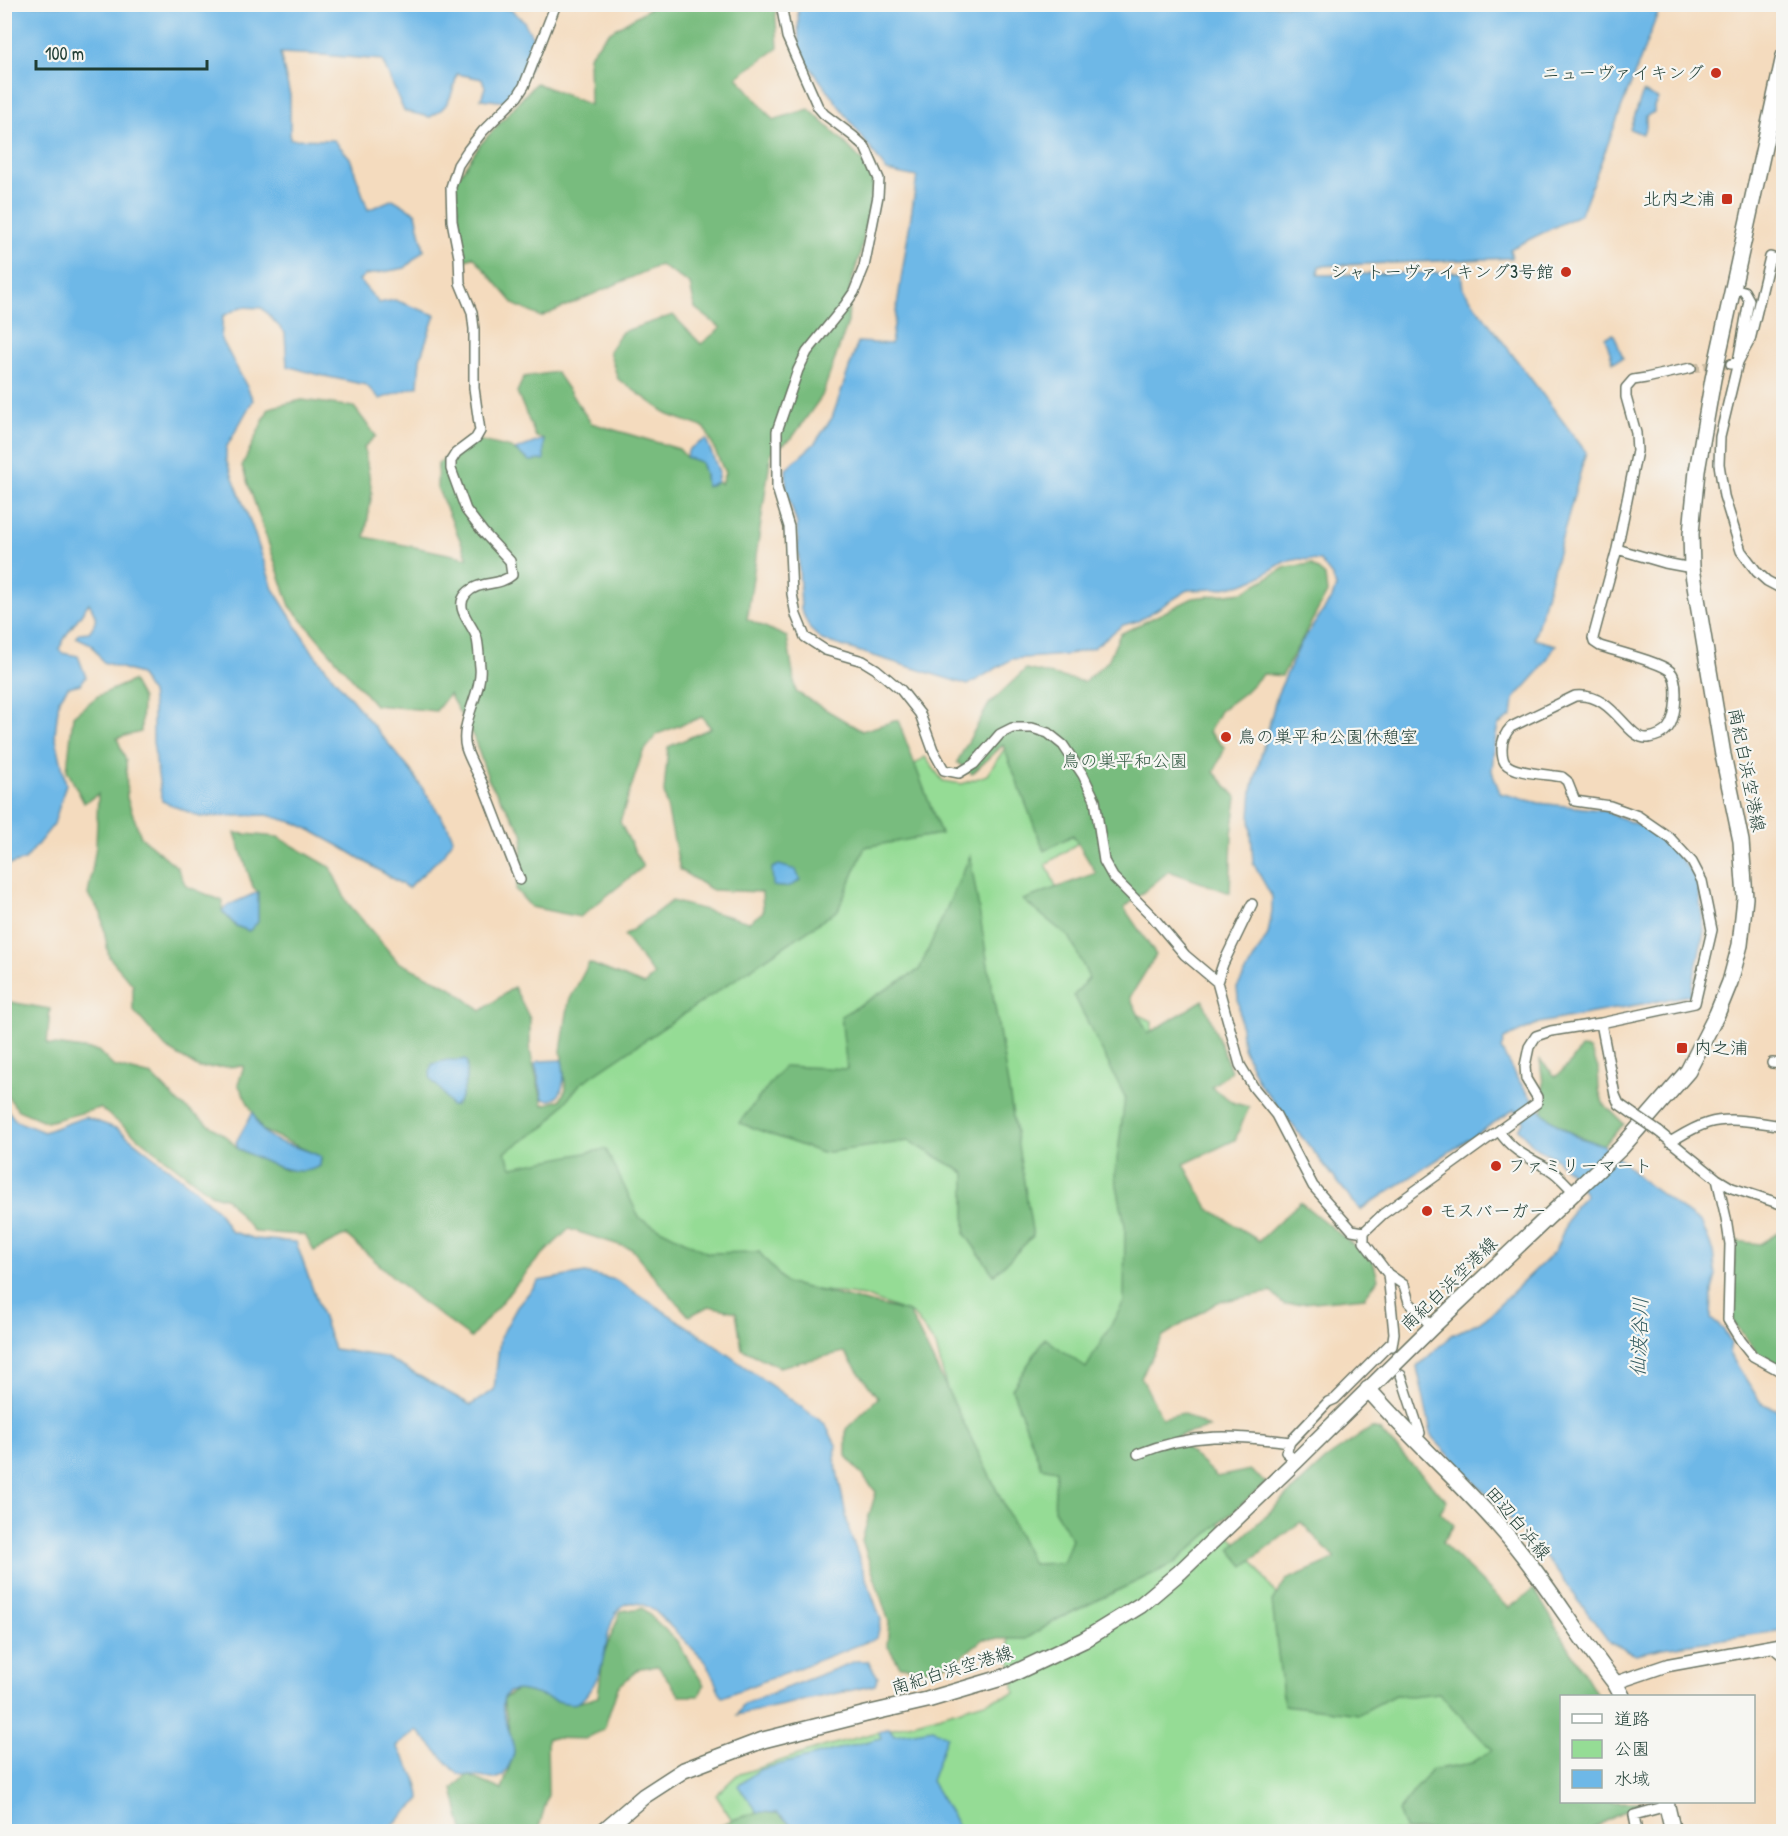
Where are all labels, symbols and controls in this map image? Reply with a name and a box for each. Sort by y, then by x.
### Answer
scale bar [36,33,207,71]
text: 100 m [45,41,84,66]
place label: ニューヴァイキング [1542,60,1704,85]
marker: ニューヴァイキング [1709,66,1723,80]
place label: 北内之浦 [1643,186,1715,211]
marker: 北内之浦 [1720,192,1734,206]
place label: シャトーヴァイキング3号館 [1330,259,1554,284]
marker: シャトーヴァイキング3号館 [1559,265,1573,279]
street label: 南紀白浜空港線 [1723,706,1772,834]
place label: 鳥の巣平和公園休憩室 [1238,724,1418,749]
marker: 鳥の巣平和公園休憩室 [1219,730,1233,744]
park label: 鳥の巣平和公園 [1062,748,1188,773]
place label: 内之浦 [1694,1035,1748,1060]
marker: 内之浦 [1675,1041,1689,1055]
place label: ファミリーマート [1508,1153,1652,1178]
marker: ファミリーマート [1489,1159,1503,1173]
place label: モスバーガー [1439,1198,1547,1223]
marker: モスバーガー [1420,1204,1434,1218]
street label: 南紀白浜空港線 [1395,1231,1503,1336]
water label: 仙波谷川 [1624,1297,1653,1377]
street label: 田辺白浜線 [1480,1480,1557,1565]
street label: 南紀白浜空港線 [888,1639,1016,1700]
legend [1560,1695,1755,1803]
text: 道路 [1614,1706,1650,1731]
text: 公園 [1614,1736,1650,1761]
text: 水域 [1614,1766,1650,1791]

